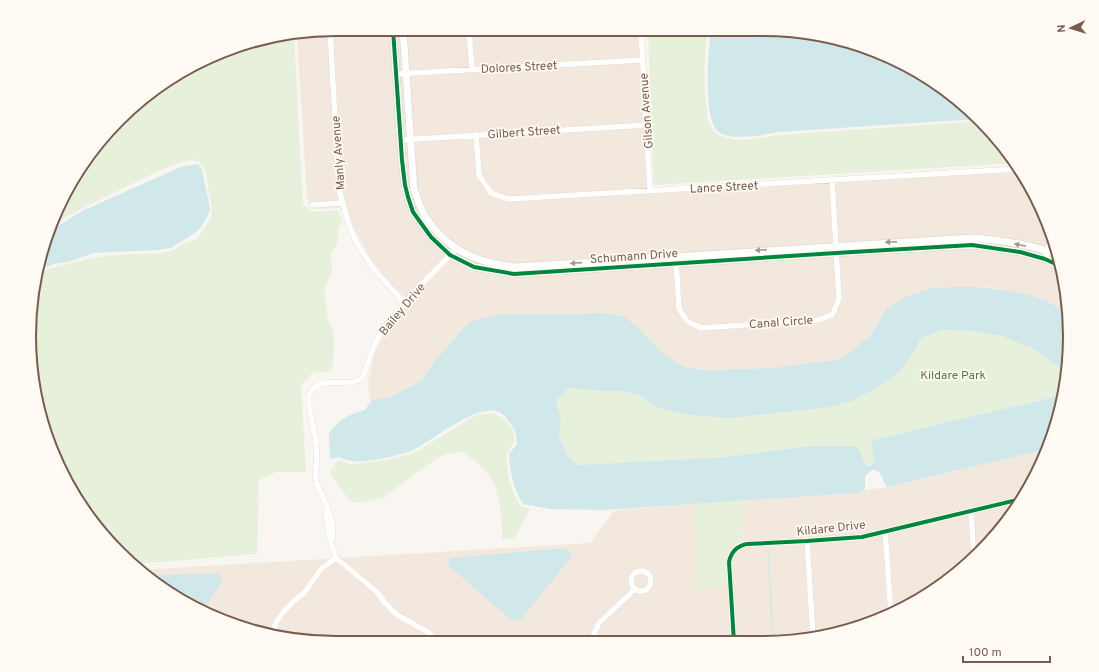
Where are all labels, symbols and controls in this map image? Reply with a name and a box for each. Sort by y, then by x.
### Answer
north arrow [1051,8,1091,48]
text: N [1055,24,1069,33]
street label: Dolores Street [480,58,558,78]
street label: Gilson Avenue [636,73,658,149]
street label: Manly Avenue [328,115,350,191]
street label: Gilbert Street [487,122,561,144]
street label: Lance Street [689,178,759,198]
one-way arrow [885,239,897,246]
one-way arrow [1014,241,1027,247]
street label: Schumann Drive [590,246,679,268]
one-way arrow [755,247,767,254]
one-way arrow [570,259,582,266]
street label: Bailey Drive [376,280,430,339]
street label: Canal Circle [749,313,814,333]
park label: Kildare Park [920,368,986,384]
street label: Kildare Drive [796,517,866,541]
scale bar [963,638,1050,664]
text: 100 m [969,645,1002,661]

